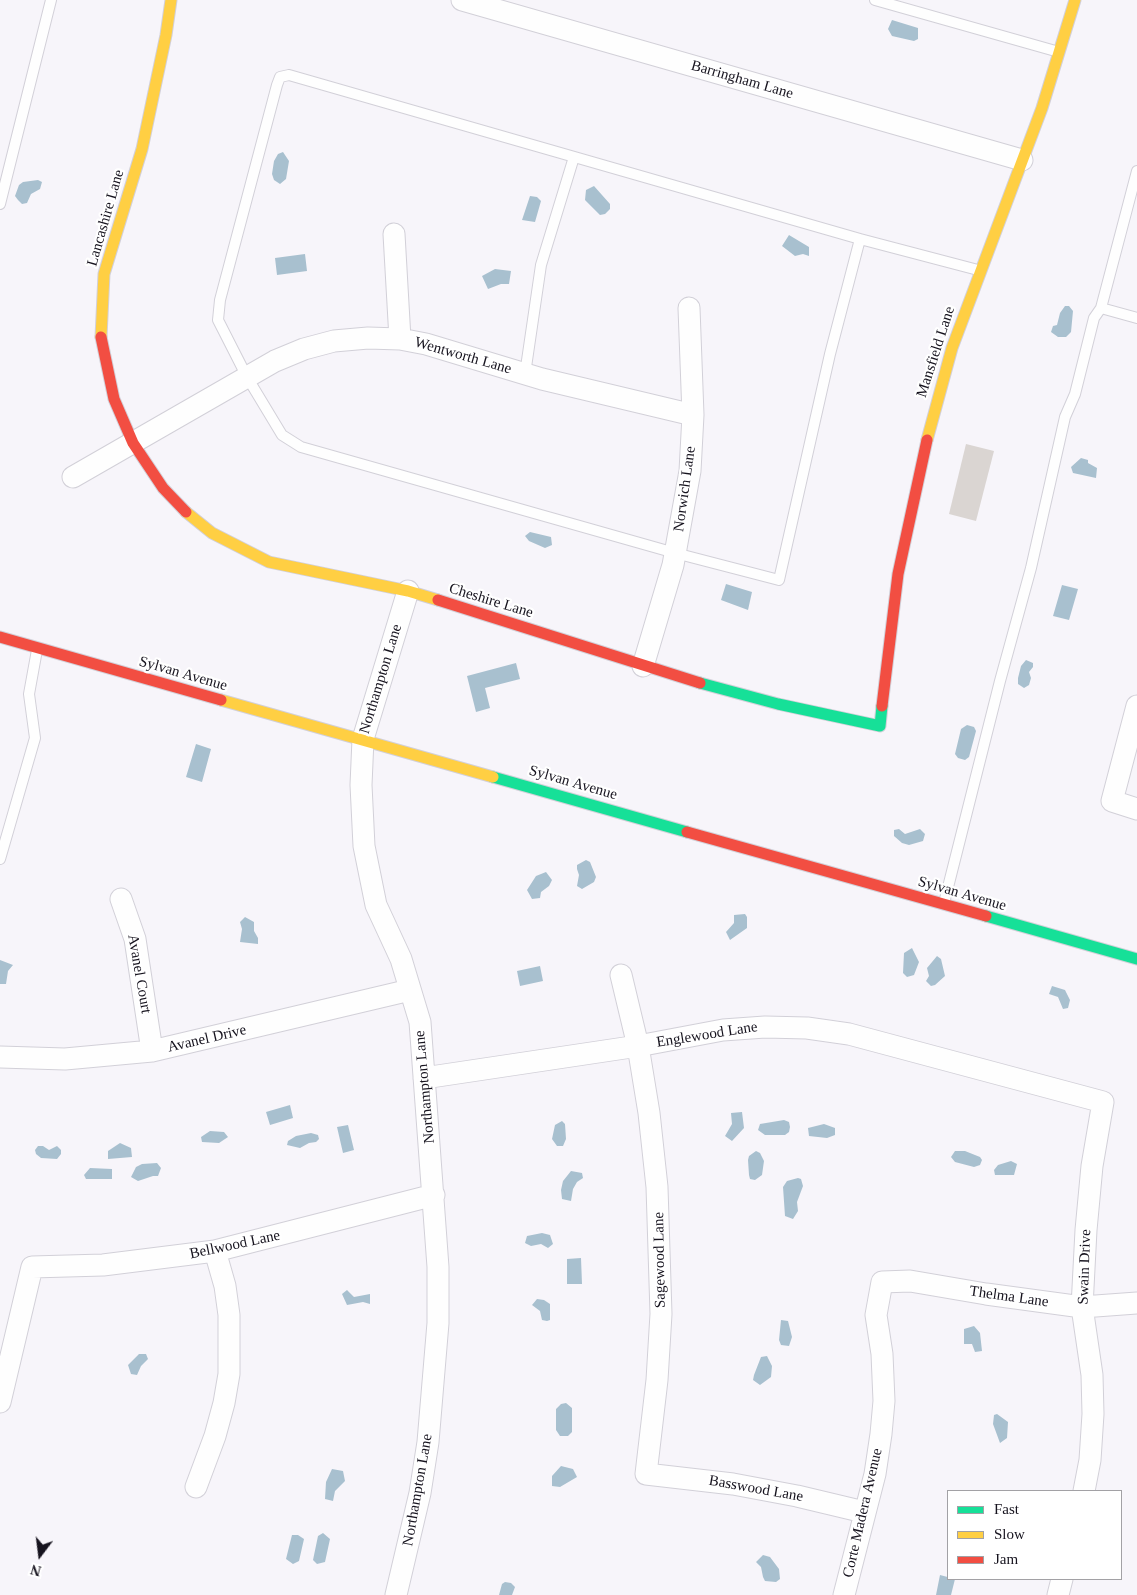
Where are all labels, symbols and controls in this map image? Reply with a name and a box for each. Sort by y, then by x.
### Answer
street label: Barringham Lane [689,57,795,103]
street label: Lancashire Lane [84,168,128,268]
street label: Mansfield Lane [913,304,959,400]
street label: Wentworth Lane [412,334,514,378]
street label: Norwich Lane [670,445,700,533]
street label: Cheshire Lane [447,580,535,622]
street label: Northampton Lane [356,622,406,736]
street label: Sylvan Avenue [137,653,229,695]
street label: Sylvan Avenue [527,762,619,804]
street label: Sylvan Avenue [916,873,1008,915]
street label: Avanel Court [123,933,155,1015]
street label: Englewood Lane [655,1018,759,1052]
street label: Avanel Drive [166,1021,248,1057]
street label: Northampton Lane [411,1030,439,1144]
street label: Sagewood Lane [650,1212,670,1308]
street label: Bellwood Lane [188,1227,282,1263]
street label: Swain Drive [1075,1229,1095,1305]
street label: Thelma Lane [968,1283,1050,1311]
street label: Northampton Lane [399,1432,437,1548]
street label: Corte Madera Avenue [839,1447,887,1579]
street label: Basswood Lane [707,1472,805,1506]
legend [947,1490,1122,1580]
text: Fast [994,1501,1019,1517]
text: Slow [994,1526,1025,1542]
north arrow [15,1530,65,1580]
text: Jam [994,1551,1018,1567]
text: N [29,1561,43,1579]

